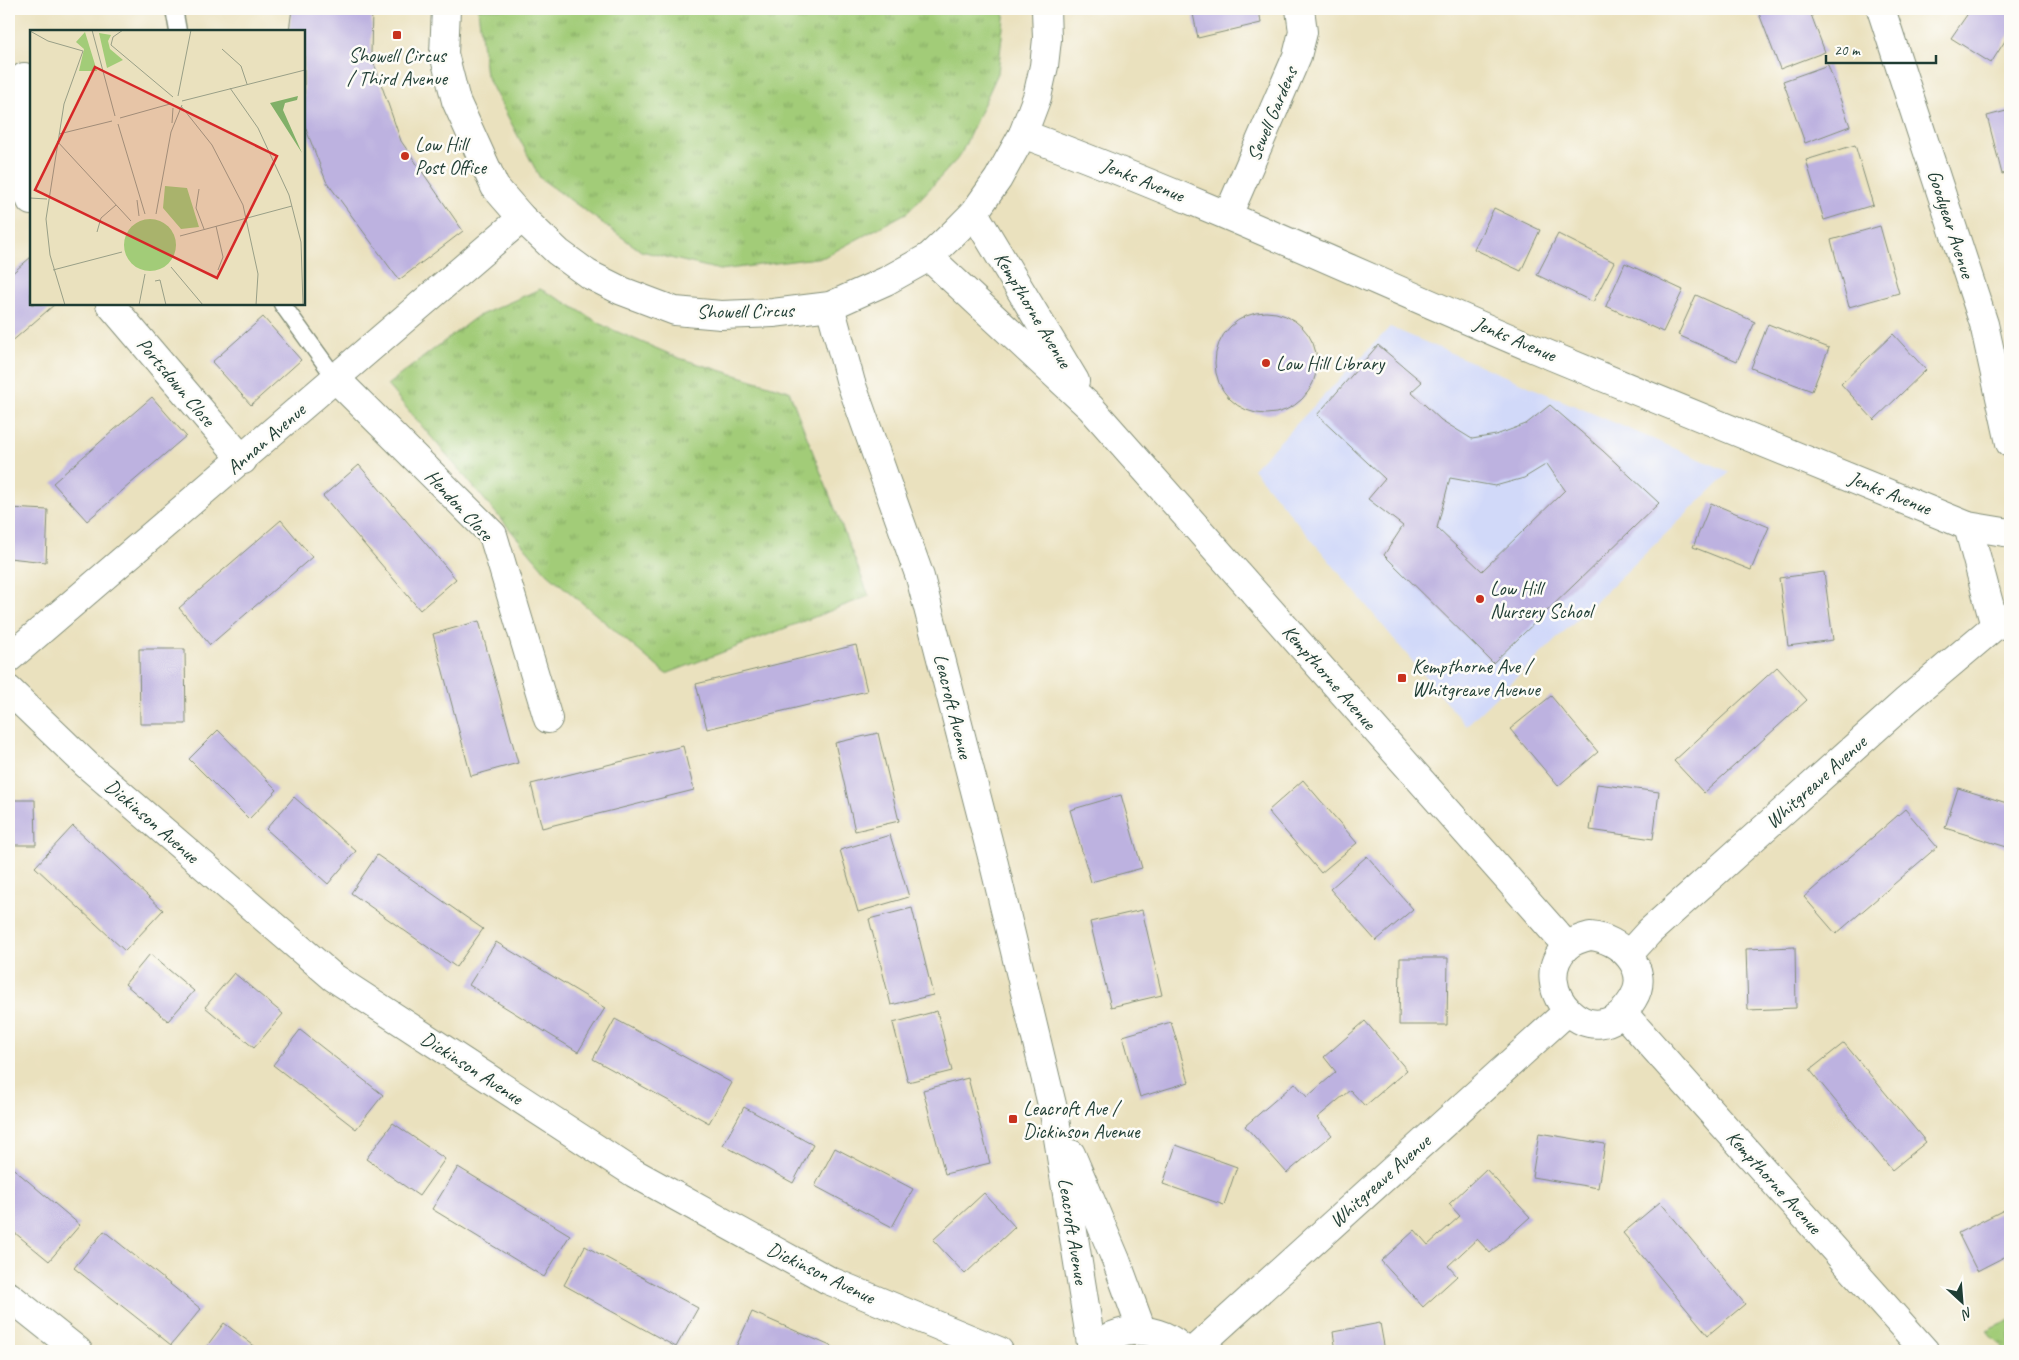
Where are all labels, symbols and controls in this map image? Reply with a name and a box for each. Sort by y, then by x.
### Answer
marker: Showell Circus / Third Avenue [391,29,403,41]
inset map [30,30,305,305]
scale bar [1826,32,1936,64]
text: 20 m [1834,41,1861,60]
place label: Showell Circus / Third Avenue [347,43,448,91]
street label: Sewell Gardens [1241,61,1304,165]
place label: Low Hill Post Office [415,132,487,180]
marker: Low Hill Post Office [399,150,411,162]
street label: Jenks Avenue [1097,152,1189,208]
street label: Goodyear Avenue [1922,167,1981,282]
street label: Kempthorne Avenue [989,247,1078,374]
street label: Showell Circus [696,298,796,324]
street label: Jenks Avenue [1469,310,1561,368]
street label: Portsdown Close [131,332,222,433]
place label: Low Hill Library [1276,351,1386,376]
marker: Low Hill Library [1260,357,1272,369]
street label: Annan Avenue [221,397,312,480]
street label: Hendon Close [420,464,499,547]
street label: Jenks Avenue [1844,465,1936,521]
place label: Low Hill Nursery School [1490,576,1596,624]
marker: Low Hill Nursery School [1474,593,1486,605]
street label: Kempthorne Avenue [1277,619,1382,736]
street label: Leacroft Avenue [928,651,978,762]
place label: Kempthorne Ave / Whitgreave Avenue [1412,654,1541,702]
marker: Kempthorne Ave / Whitgreave Avenue [1396,672,1408,684]
street label: Whitgreave Avenue [1760,729,1873,834]
street label: Dickinson Avenue [100,773,205,870]
street label: Dickinson Avenue [416,1026,529,1111]
place label: Leacroft Ave / Dickinson Avenue [1023,1096,1141,1144]
marker: Leacroft Ave / Dickinson Avenue [1007,1113,1019,1125]
street label: Kempthorne Avenue [1721,1125,1828,1240]
street label: Whitgreave Avenue [1324,1128,1437,1233]
street label: Leacroft Avenue [1052,1176,1094,1287]
street label: Dickinson Avenue [763,1236,880,1310]
north arrow [1936,1278,1986,1328]
text: N [1958,1304,1975,1324]

